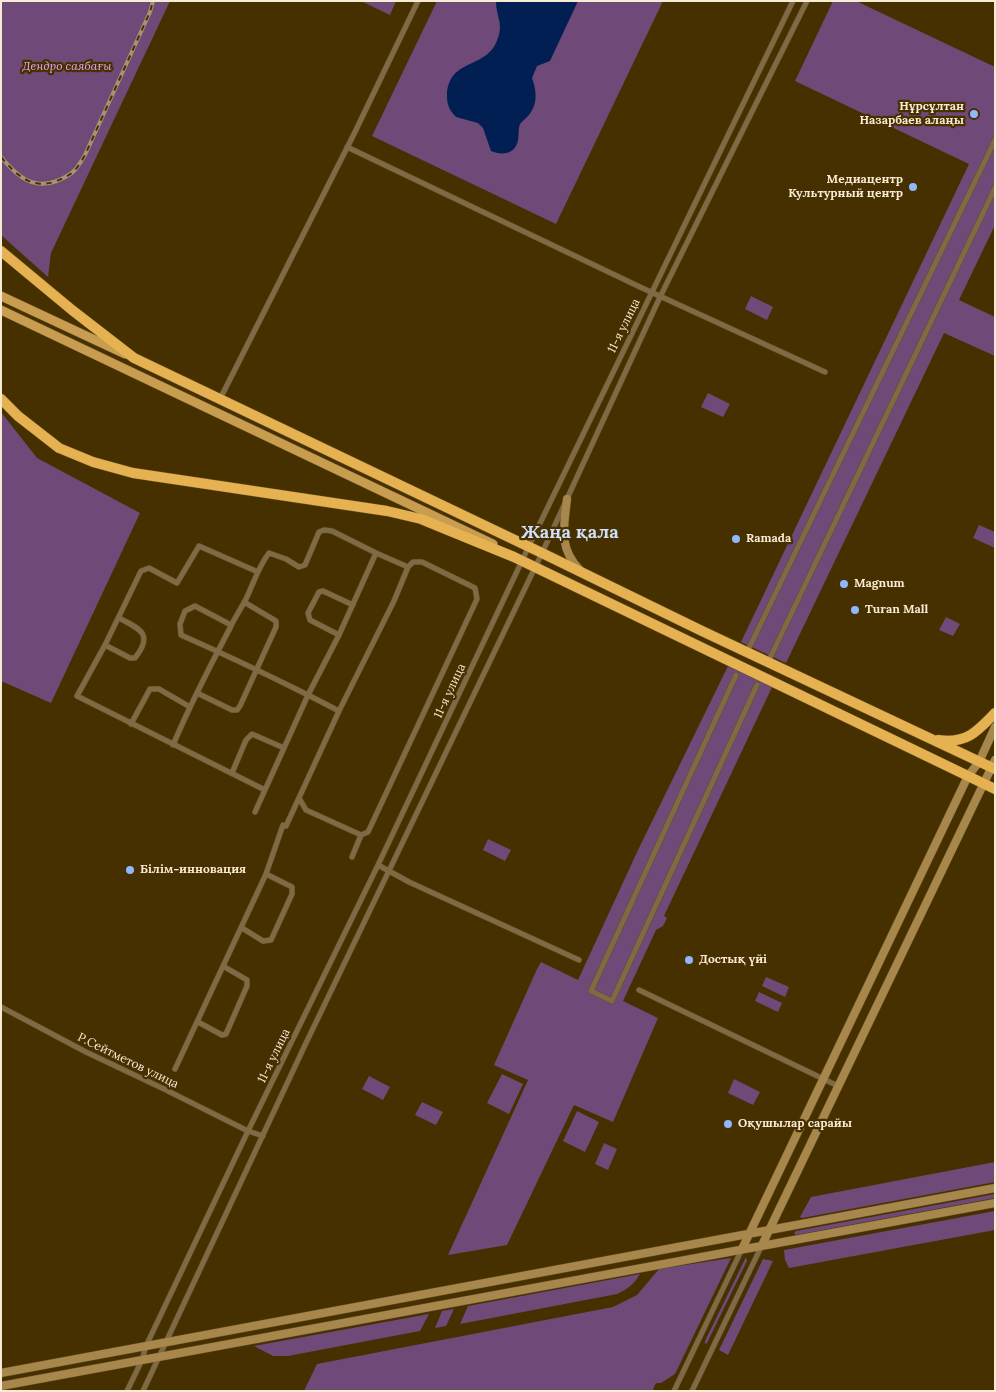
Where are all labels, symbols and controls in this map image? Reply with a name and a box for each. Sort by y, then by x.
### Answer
park label: Дендро саябағы [23,60,111,74]
place label: Нұрсұлтан Назарбаев алаңы [860,100,964,128]
marker: Нұрсұлтан Назарбаев алаңы [968,108,980,120]
place label: Медиацентр Культурный центр [788,173,903,201]
marker: Медиацентр Культурный центр [907,181,919,193]
street label: 11-я улица [605,296,643,356]
district label: Жаңа қала [521,522,619,544]
place label: Ramada [746,532,791,546]
marker: Ramada [730,533,742,545]
place label: Magnum [854,577,905,591]
marker: Magnum [838,578,850,590]
place label: Turan Mall [865,603,928,617]
marker: Turan Mall [849,604,861,616]
street label: 11-я улица [431,661,469,721]
place label: Білім-инновация [140,863,246,877]
marker: Білім-инновация [124,864,136,876]
place label: Достық үйі [699,953,767,967]
marker: Достық үйі [683,954,695,966]
street label: 11-я улица [255,1026,293,1086]
street label: Р.Сейтметов улица [75,1030,181,1092]
place label: Оқушылар сарайы [738,1117,852,1131]
marker: Оқушылар сарайы [722,1118,734,1130]

